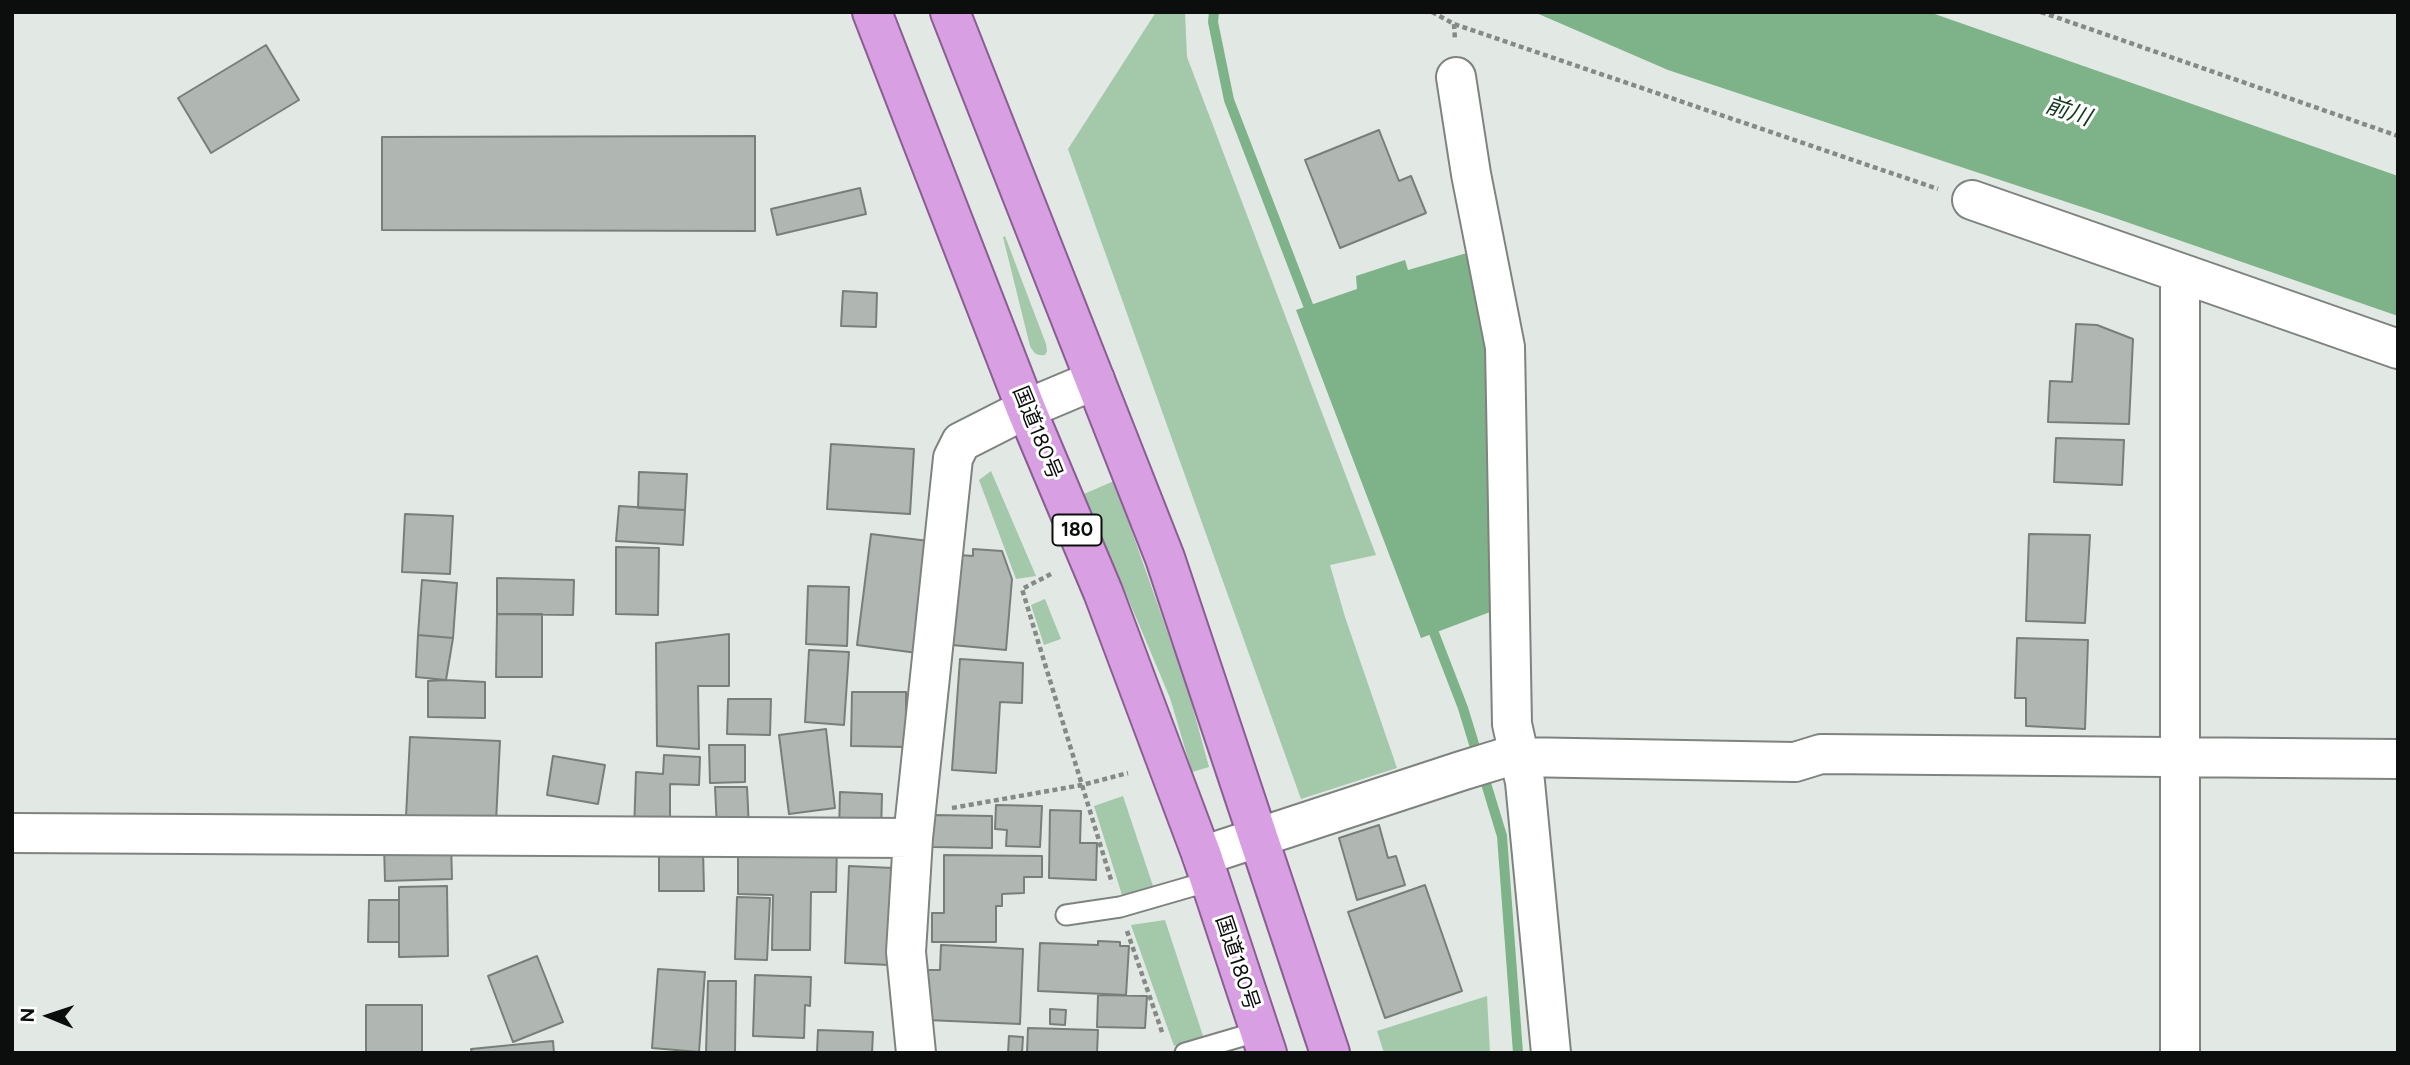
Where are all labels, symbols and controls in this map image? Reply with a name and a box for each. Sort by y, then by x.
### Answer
water label: 前川 [2042,92,2094,132]
street label: 国道180号 [1007,383,1067,483]
road number: 180 [1052,514,1102,545]
street label: 国道180号 [1210,912,1264,1014]
north arrow [14,981,84,1051]
text: N [16,1008,39,1023]

